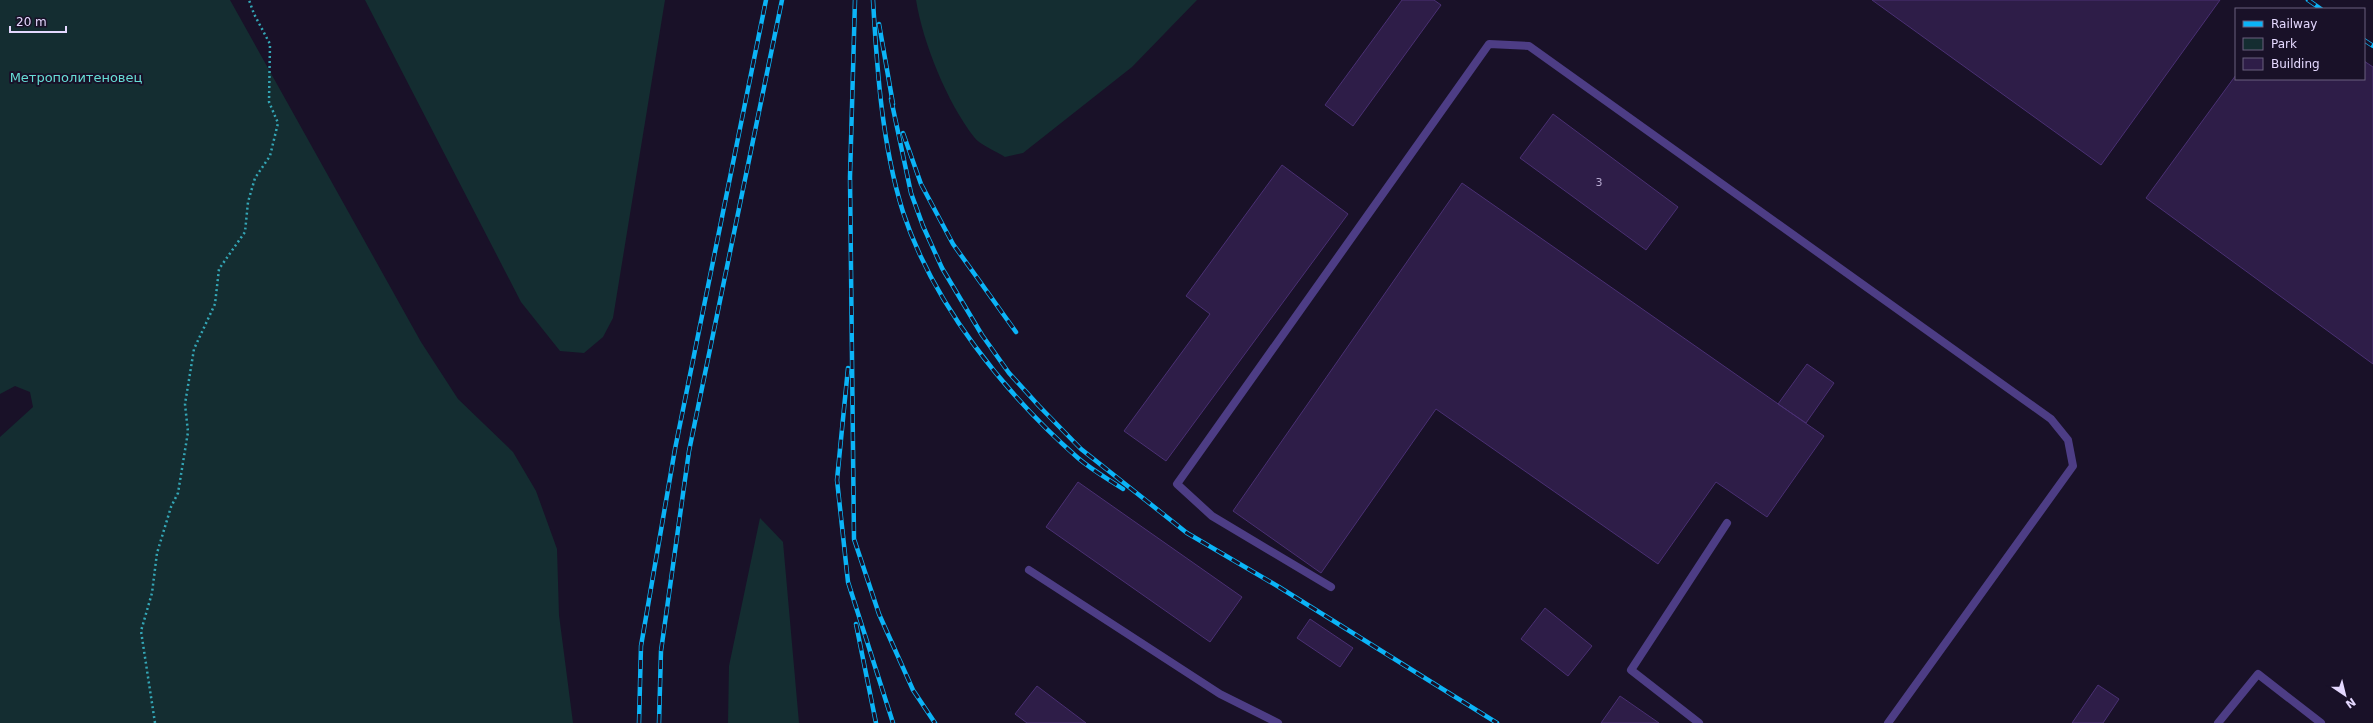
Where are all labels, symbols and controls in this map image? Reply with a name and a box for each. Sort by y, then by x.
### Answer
scale bar [10,8,66,34]
legend [2235,8,2365,80]
text: 20 m [16,15,47,29]
text: Railway [2271,17,2317,31]
text: Park [2271,37,2297,51]
text: Building [2271,57,2320,71]
park label: Метрополитеновец [10,70,143,85]
house number: 3 [1596,176,1603,189]
north arrow [2325,675,2365,715]
text: N [2343,695,2358,711]

